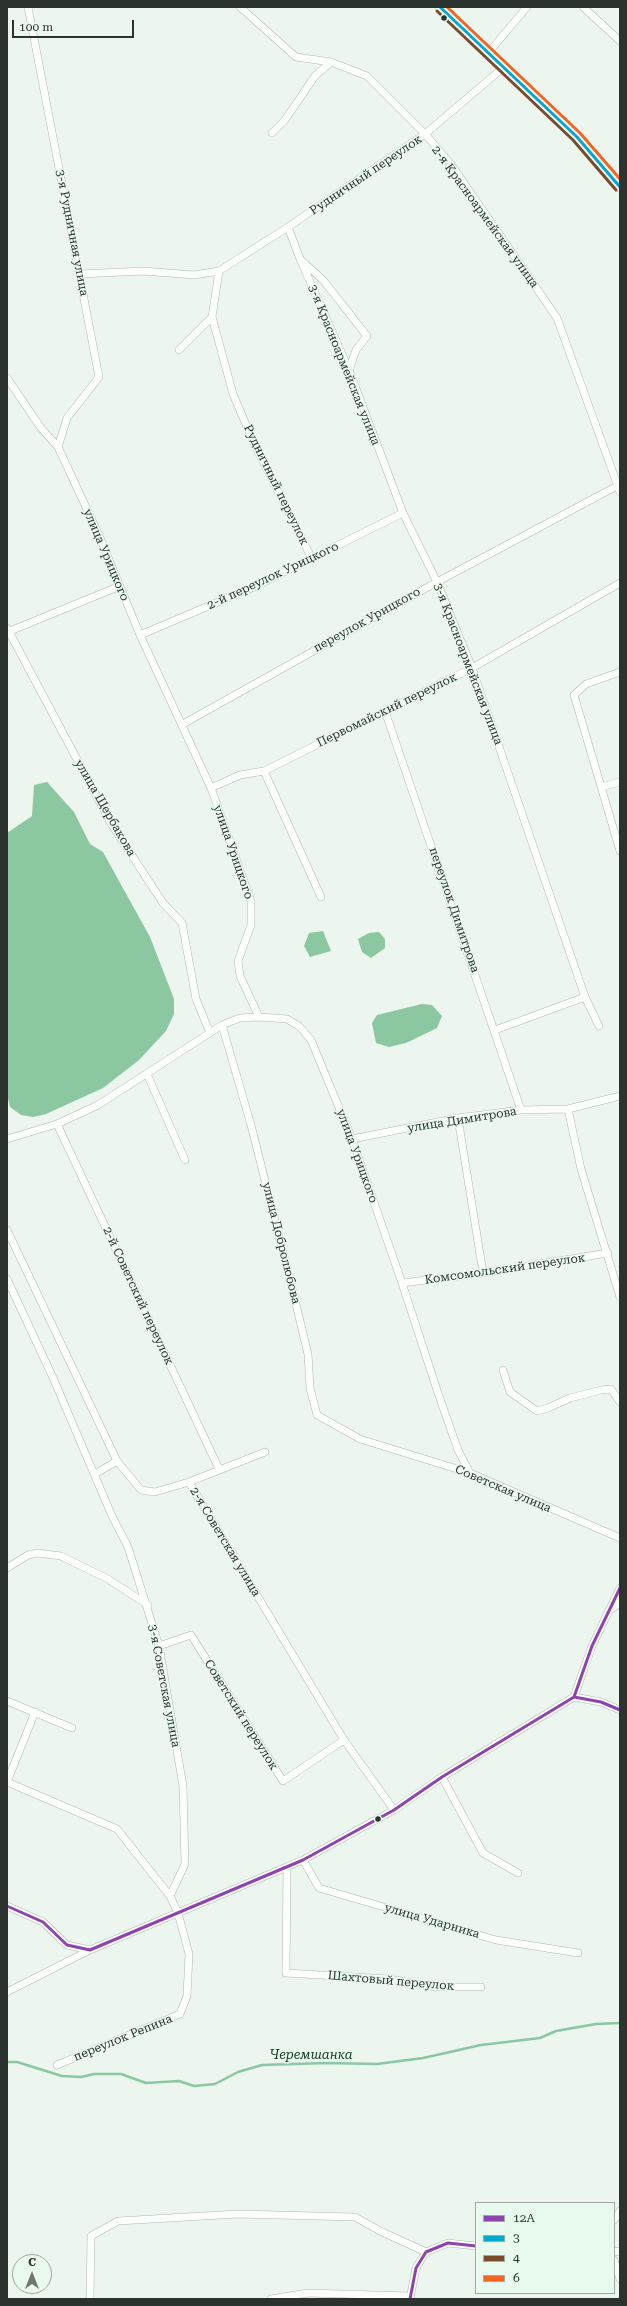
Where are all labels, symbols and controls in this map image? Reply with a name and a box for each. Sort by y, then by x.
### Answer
scale bar [14,12,136,38]
unlabelled marker [439,13,449,23]
text: 100 m [19,20,53,34]
street label: Рудничный переулок [307,132,425,218]
street label: 2-я Красноармейская улица [429,143,541,291]
street label: 3-я Рудничная улица [53,169,91,297]
street label: 3-я Красноармейская улица [305,283,383,447]
street label: Рудничный переулок [240,422,312,548]
street label: улица Урицкого [80,507,132,603]
street label: 2-й переулок Урицкого [205,539,341,613]
street label: 3-я Красноармейская улица [430,581,506,747]
street label: переулок Урицкого [311,585,423,655]
street label: Первомайский переулок [315,670,459,750]
street label: улица Щербакова [71,757,139,859]
street label: улица Урицкого [210,803,256,901]
street label: переулок Димитрова [426,845,482,975]
street label: улица Димитрова [406,1104,518,1136]
street label: улица Урицкого [333,1107,381,1205]
street label: улица Добролюбова [259,1181,303,1305]
street label: 2-й Советский переулок [100,1225,176,1367]
street label: Комсомольский переулок [424,1251,586,1287]
street label: Советская улица [453,1462,553,1516]
street label: 2-я Советская улица [187,1485,263,1599]
street label: 3-я Советская улица [145,1623,183,1749]
street label: Советский переулок [201,1657,281,1773]
unlabelled marker [373,1814,383,1824]
street label: улица Ударника [383,1901,481,1941]
street label: Шахтовый переулок [327,1968,455,1994]
street label: переулок Репина [72,2012,174,2064]
water label: Черемшанка [269,2047,353,2063]
legend [475,2202,615,2294]
text: 12А [513,2211,535,2225]
text: 3 [513,2231,520,2245]
text: 4 [513,2251,520,2265]
north arrow [12,2254,52,2294]
text: С [28,2256,36,2269]
text: 6 [513,2271,520,2285]

